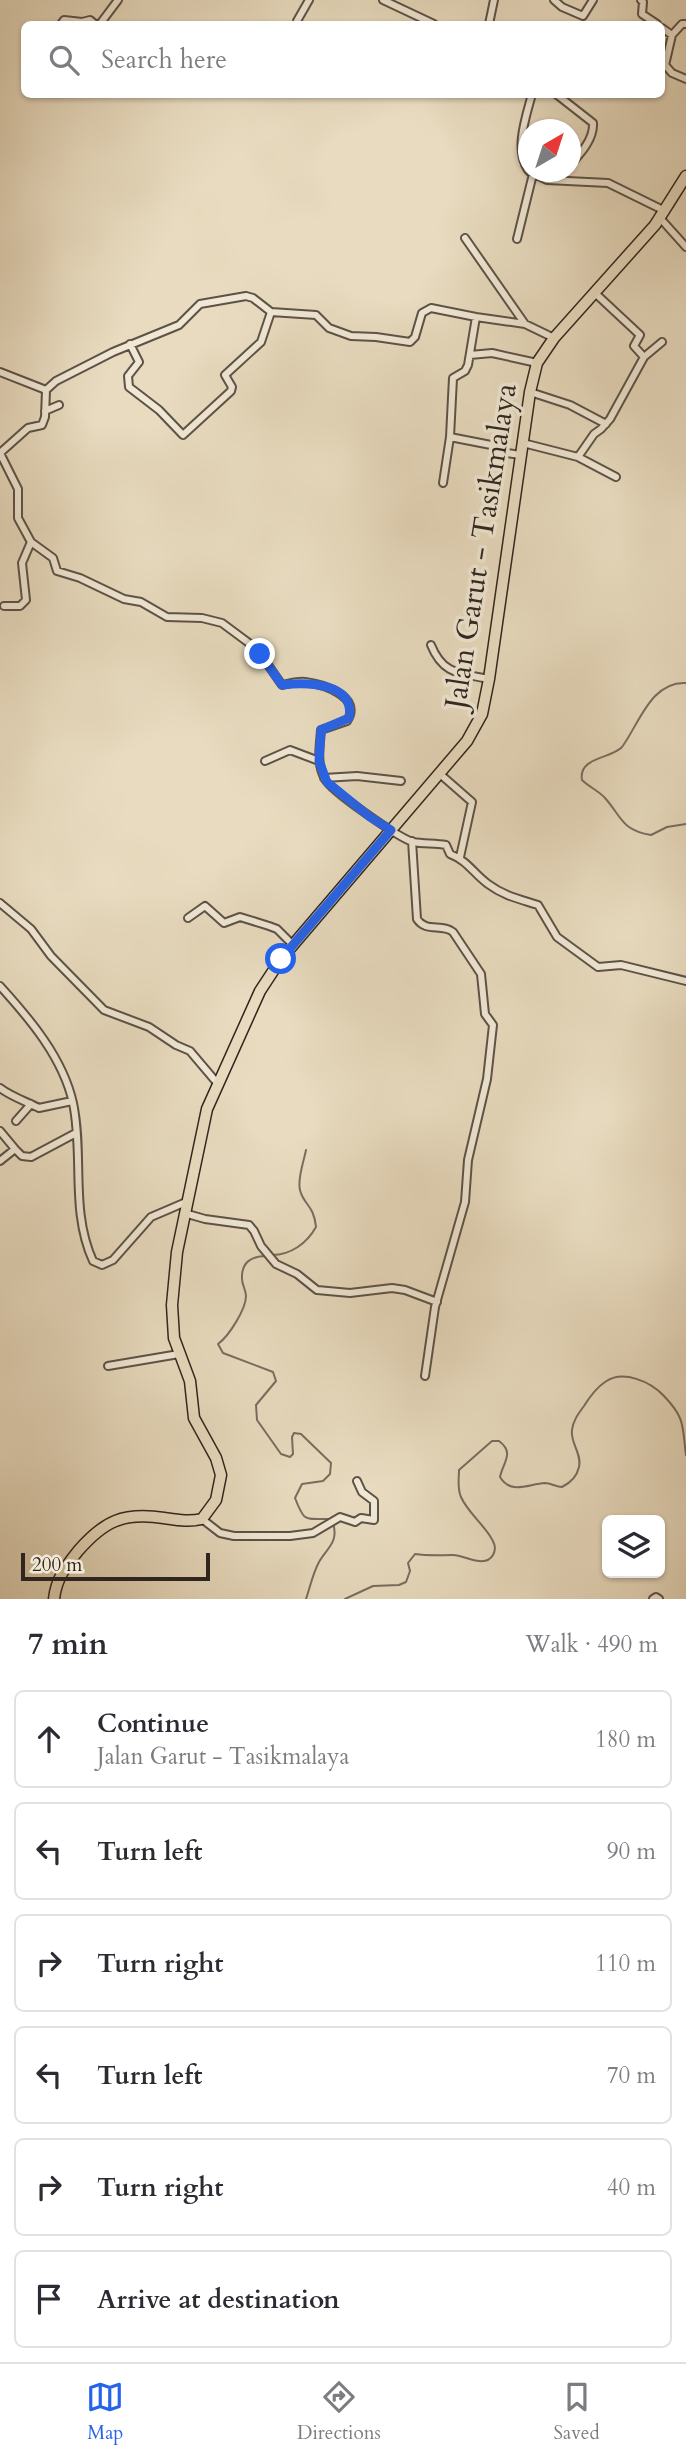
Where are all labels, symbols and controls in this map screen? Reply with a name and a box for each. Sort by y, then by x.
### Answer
search box [21,21,665,98]
icon: search [45,41,83,79]
text: Search here [101,42,227,77]
north arrow [518,119,581,182]
street label: Jalan Garut - Tasikmalaya [434,380,527,716]
route end [244,638,275,669]
route start [265,943,296,974]
map controls [602,1515,665,1578]
button: layers [602,1515,665,1578]
scale bar [21,1550,210,1582]
text: 200 m [32,1552,82,1578]
text: 7 min [28,1624,108,1665]
text: Walk · 490 m [525,1629,658,1660]
text: Continue [97,1706,209,1741]
icon: ahead [30,1720,68,1758]
text: 180 m [595,1724,656,1755]
text: Jalan Garut - Tasikmalaya [97,1741,349,1772]
icon: left [30,1832,68,1870]
text: Turn left [97,1834,202,1869]
text: 90 m [607,1836,656,1867]
icon: right [30,1944,68,1982]
text: Turn right [97,1946,224,1981]
text: 110 m [595,1948,656,1979]
icon: left [30,2056,68,2094]
text: Turn left [97,2058,202,2093]
text: 70 m [607,2060,656,2091]
icon: right [30,2168,68,2206]
text: Turn right [97,2170,224,2205]
text: 40 m [607,2172,656,2203]
icon: arrive [30,2280,68,2318]
text: Arrive at destination [97,2282,340,2317]
tab: Map [86,2378,124,2446]
tab: Directions [297,2378,381,2446]
tab: Saved [554,2378,600,2446]

